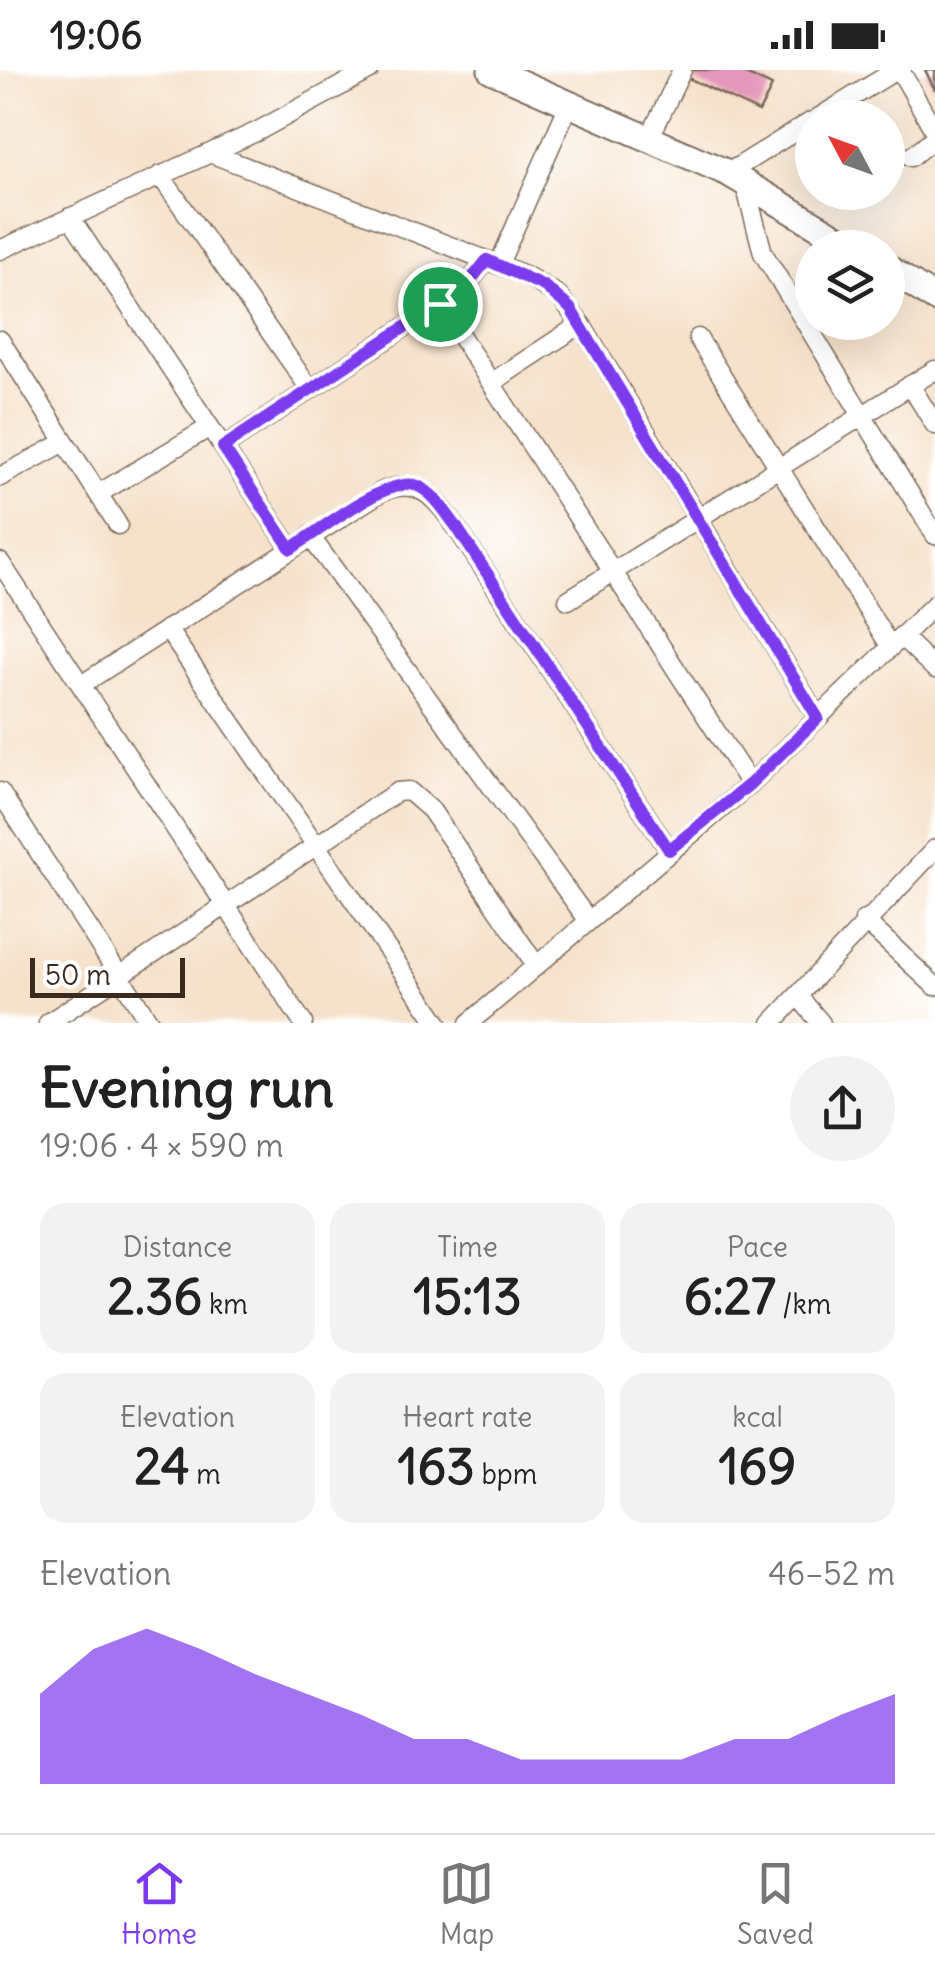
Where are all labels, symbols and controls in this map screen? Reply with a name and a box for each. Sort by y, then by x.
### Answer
text: 19:06 [50,12,142,59]
north arrow [795,100,905,210]
map controls [795,100,905,340]
button: layers [795,230,905,340]
pin [398,262,483,347]
icon: arrive [413,277,468,332]
scale bar [30,953,185,998]
text: 50 m [45,957,111,993]
text: Evening run [40,1053,334,1122]
button: share [790,1056,895,1161]
text: 19:06 · 4 × 590 m [40,1125,284,1166]
text: Distance [123,1229,232,1265]
text: Time [437,1229,498,1265]
text: Pace [727,1229,788,1265]
text: 2.36 [107,1265,202,1328]
text: 15:13 [413,1265,522,1328]
text: 6:27 [684,1265,776,1328]
text: km [202,1286,248,1322]
text: /km [776,1286,831,1322]
text: Elevation [120,1399,235,1435]
text: Heart rate [403,1399,532,1435]
text: kcal [732,1399,783,1435]
text: 24 [134,1435,190,1498]
text: 163 [398,1435,475,1498]
text: 169 [719,1435,796,1498]
text: m [190,1456,221,1492]
text: bpm [475,1456,537,1492]
text: Elevation [40,1553,171,1594]
text: 46–52 m [768,1553,895,1594]
tab: Home [121,1856,197,1952]
tab: Map [439,1856,494,1952]
tab: Saved [737,1856,814,1952]

